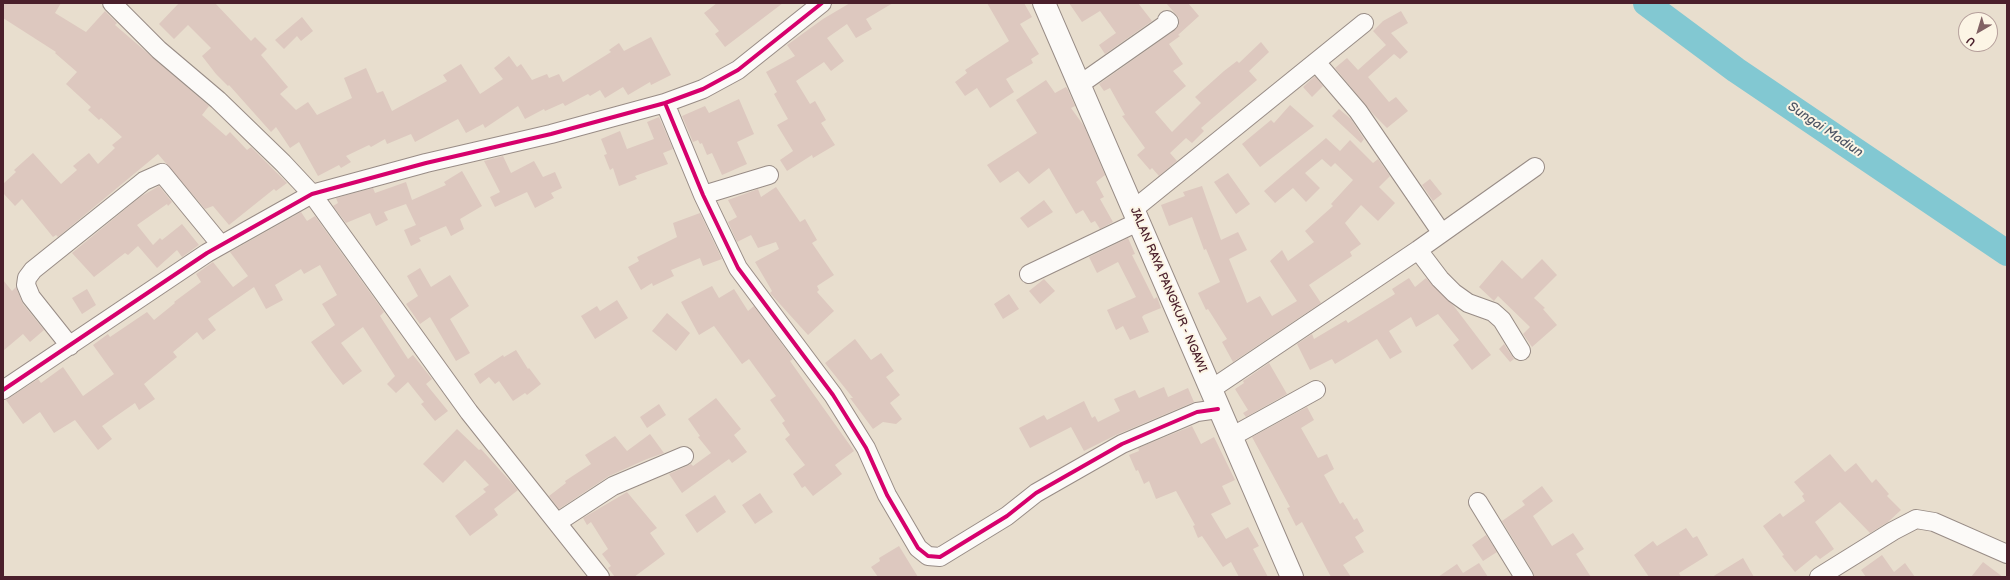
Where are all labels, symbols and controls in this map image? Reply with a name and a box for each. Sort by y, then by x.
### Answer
north arrow [1958,12,1998,52]
text: U [1964,34,1978,49]
water label: Sungai Madiun [1784,99,1866,161]
street label: JALAN RAYA PANGKUR - NGAWI [1127,205,1209,375]

